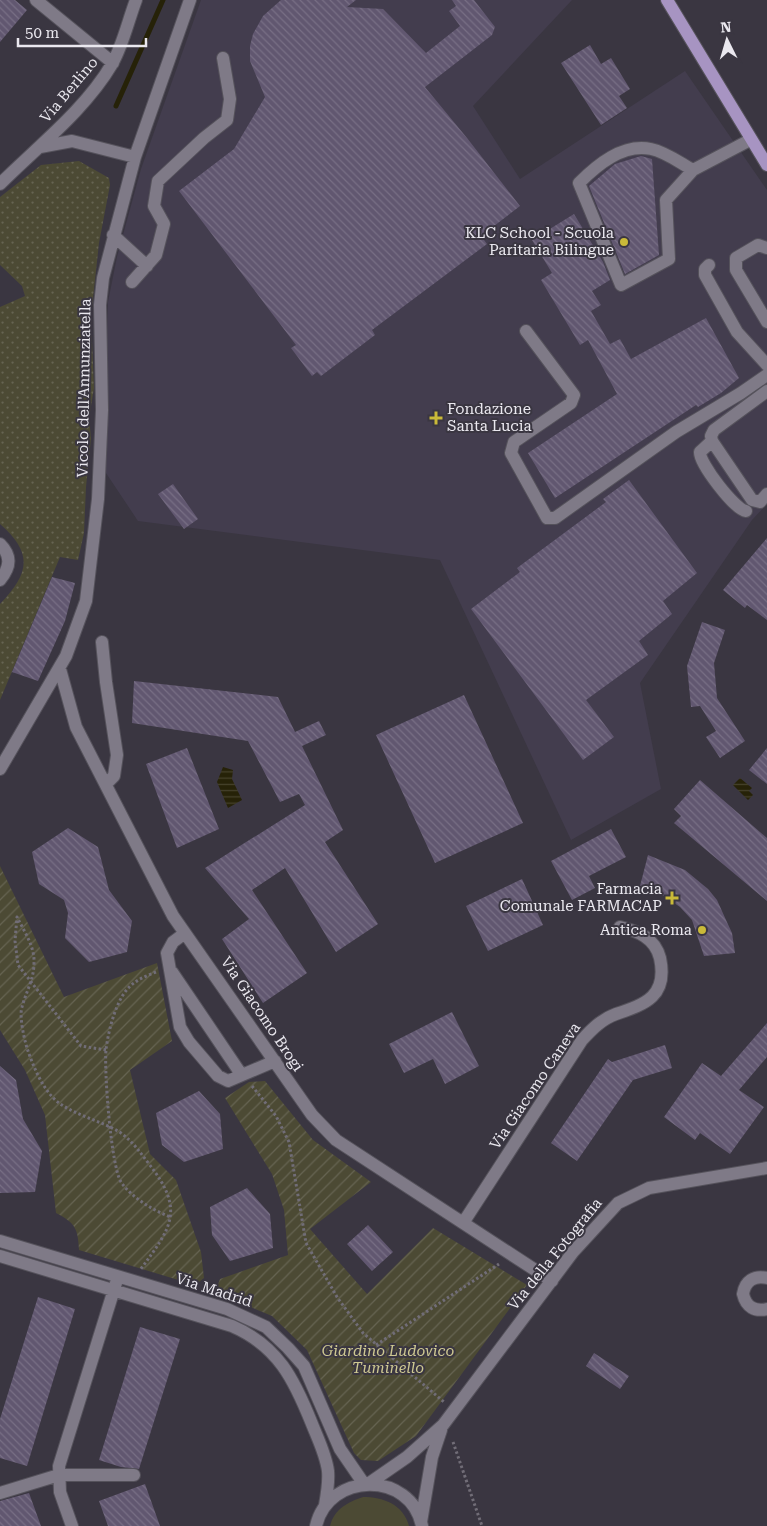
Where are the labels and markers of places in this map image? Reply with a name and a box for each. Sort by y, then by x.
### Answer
place label: KLC School - Scuola Paritaria Bilingue [465,224,614,259]
marker: KLC School - Scuola Paritaria Bilingue [618,236,630,248]
place label: Fondazione Santa Lucia [447,400,532,435]
marker: Fondazione Santa Lucia [429,411,443,425]
place label: Farmacia Comunale FARMACAP [500,880,662,915]
marker: Farmacia Comunale FARMACAP [666,892,678,904]
place label: Antica Roma [600,921,692,939]
marker: Antica Roma [696,924,708,936]

